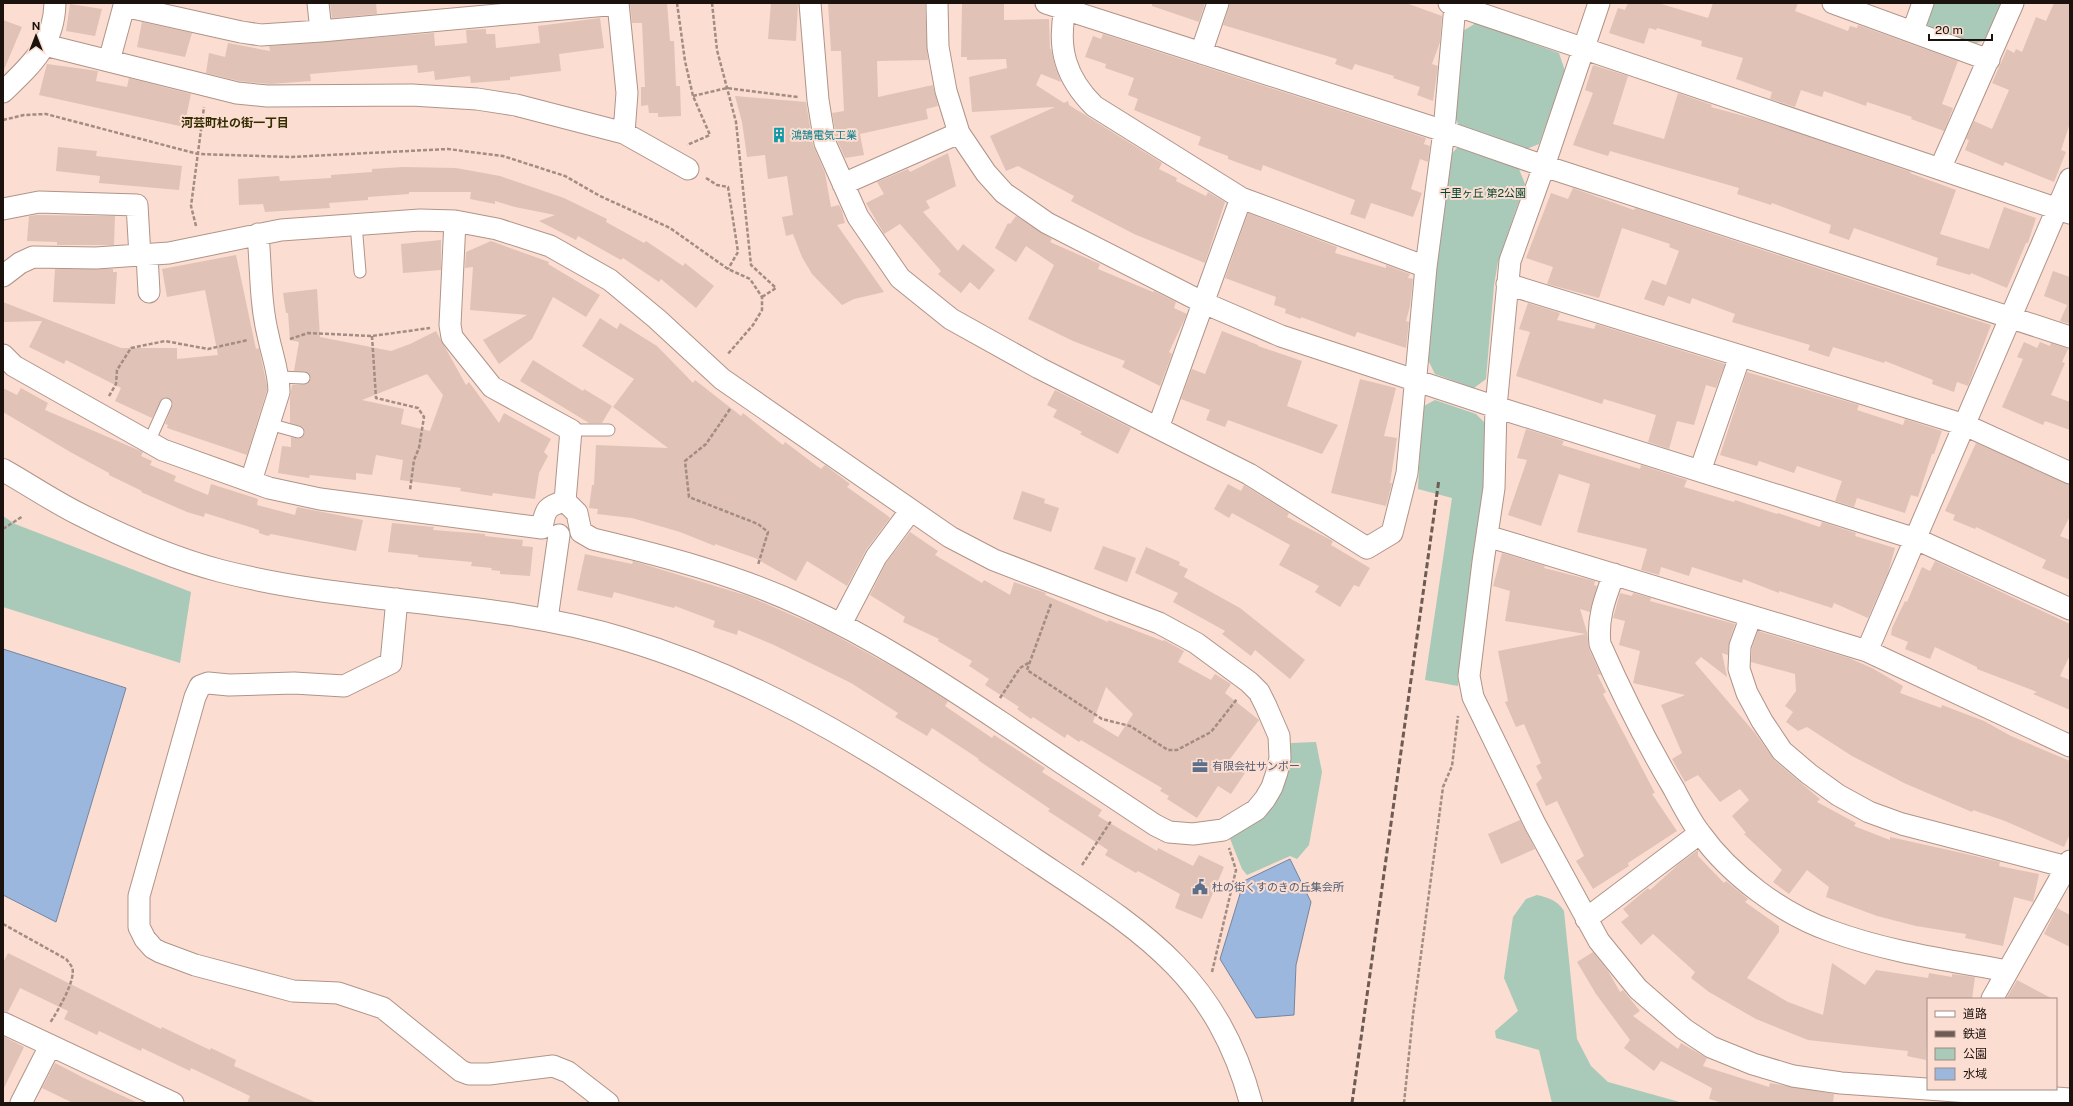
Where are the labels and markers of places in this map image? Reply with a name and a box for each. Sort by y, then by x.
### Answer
building icon: 鴻鵠電気工業 [770,126,788,144]
place label: 鴻鵠電気工業 [791,129,857,141]
office icon: 有限会社サンポー [1191,757,1209,775]
place label: 有限会社サンポー [1212,760,1300,772]
public building icon: 杜の街くすのきの丘集会所 [1191,878,1209,896]
place label: 杜の街くすのきの丘集会所 [1212,881,1345,893]

